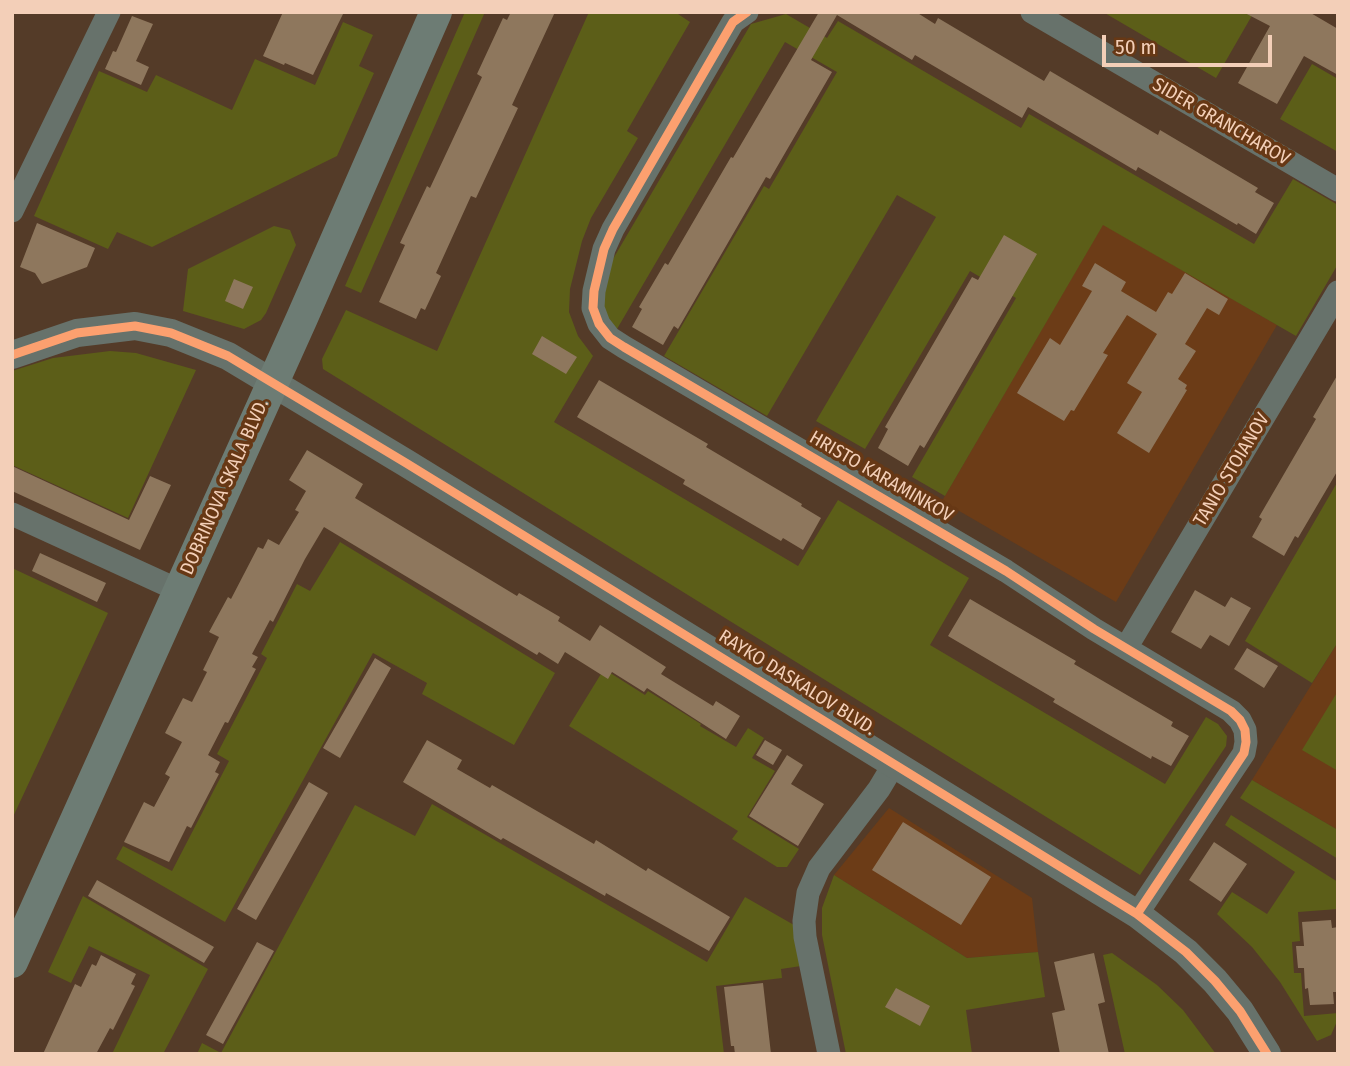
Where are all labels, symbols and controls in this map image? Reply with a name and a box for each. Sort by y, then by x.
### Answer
scale bar [1105,21,1275,65]
text: 50 m [1115,34,1157,60]
street label: SIDER GRANCHAROV [1148,73,1294,171]
street label: DOBRINOVA SKALA BLVD. [176,396,274,578]
street label: TANIO STOIANOV [1189,409,1275,531]
street label: HRISTO KARAMINKOV [805,427,957,527]
street label: RAYKO DASKALOV BLVD. [714,625,880,741]

